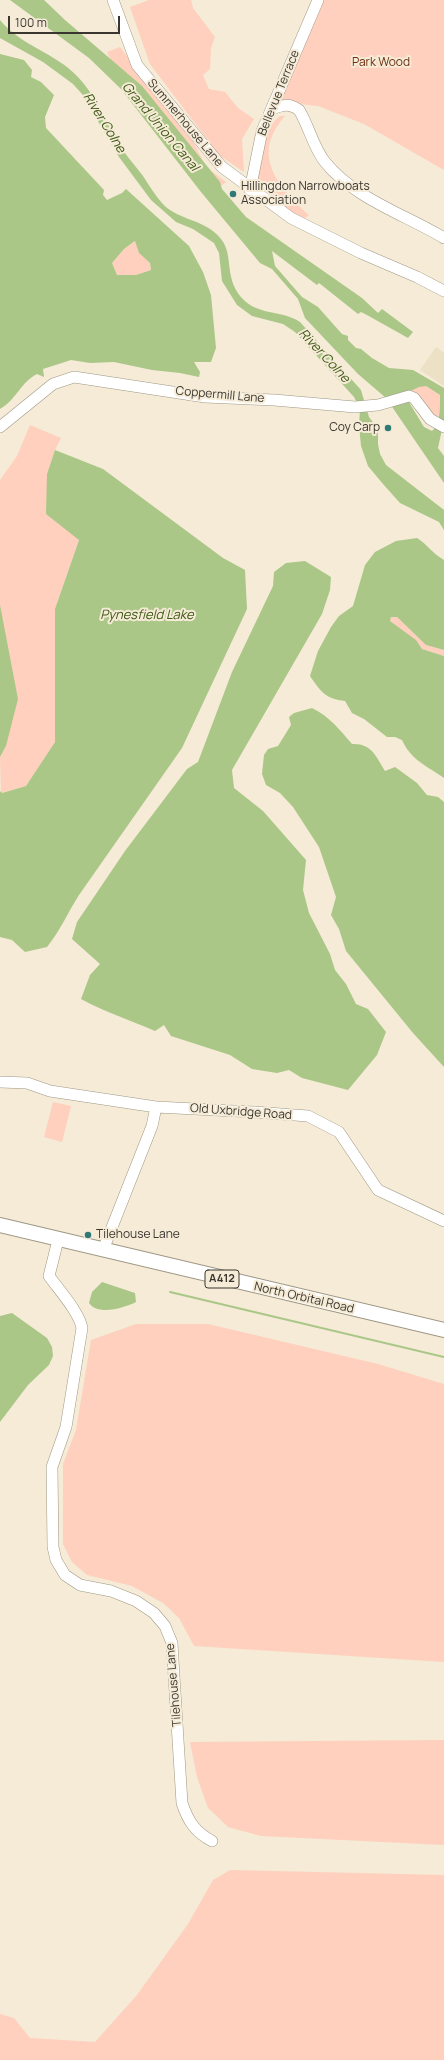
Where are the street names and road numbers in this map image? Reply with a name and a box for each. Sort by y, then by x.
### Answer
street label: Bellevue Terrace [255,48,303,138]
street label: Summerhouse Lane [144,76,226,170]
street label: Coppermill Lane [175,384,265,406]
street label: Old Uxbridge Road [190,1101,292,1123]
road number: A412 [205,1270,239,1288]
street label: North Orbital Road [253,1280,355,1316]
street label: Tilehouse Lane [163,1643,185,1727]

